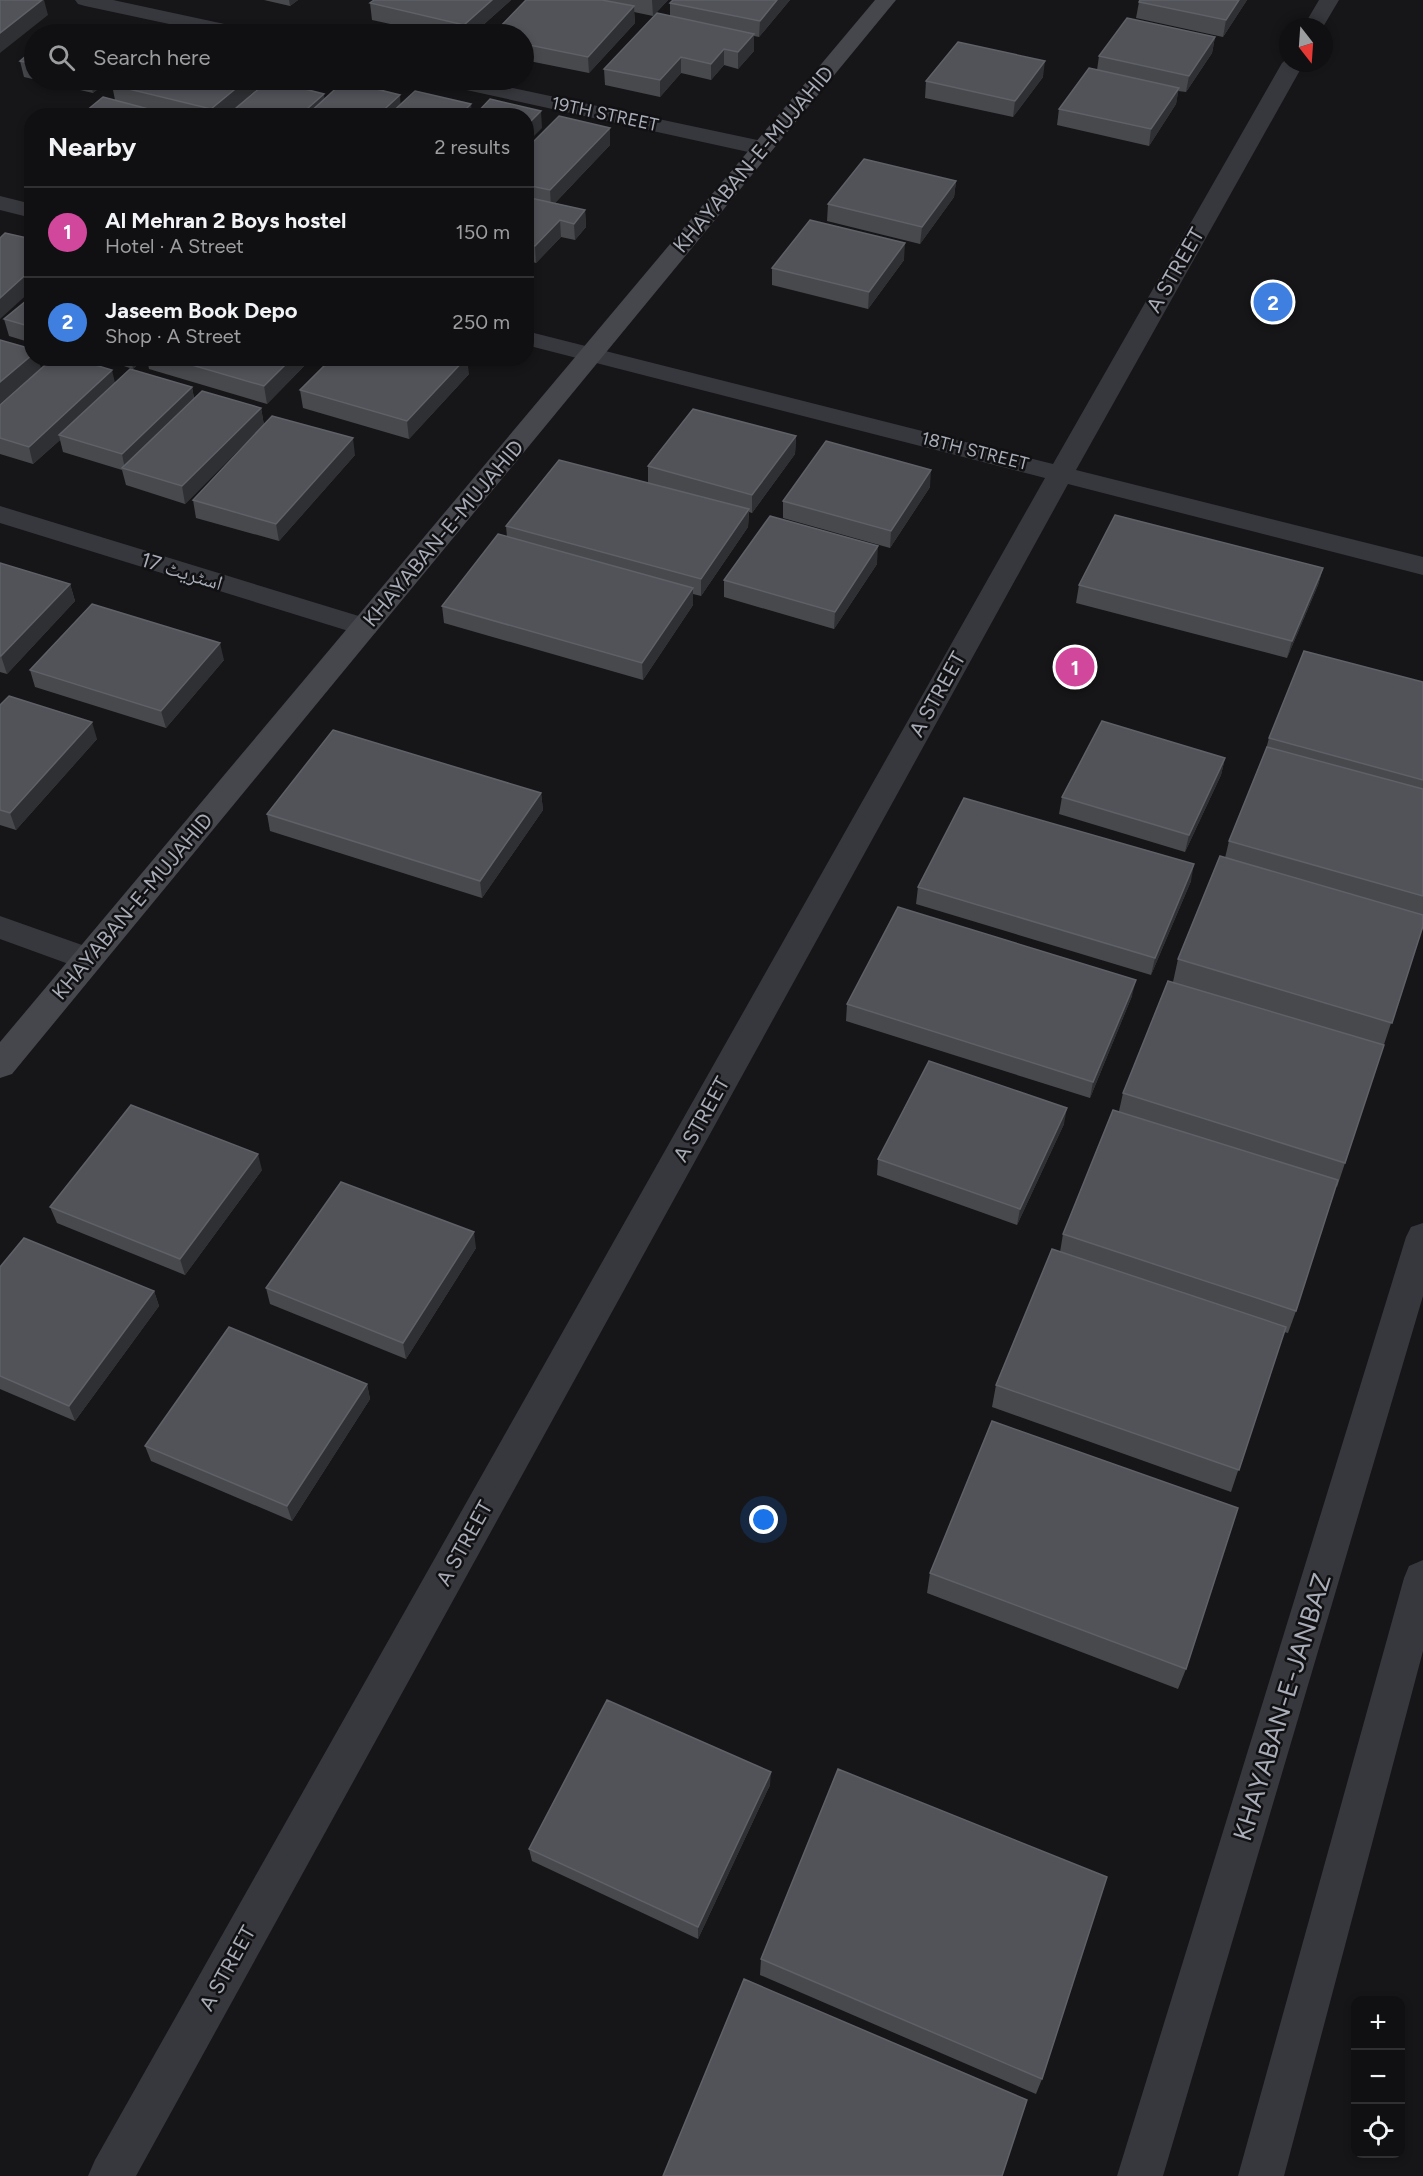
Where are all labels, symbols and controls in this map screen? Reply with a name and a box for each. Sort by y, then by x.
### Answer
north arrow [1279,18,1333,72]
search box [24,24,534,90]
icon: search [45,41,78,74]
text: Search here [93,44,211,71]
street label: KHAYABAN-E-MUJAHID [667,60,839,258]
street label: 19TH STREET [549,92,661,136]
text: Nearby [48,131,136,163]
text: 2 results [434,135,510,159]
text: Al Mehran 2 Boys hostel [105,207,346,234]
text: 1 [63,220,72,244]
text: 150 m [455,220,510,244]
street label: A STREET [1141,223,1209,317]
text: Hotel · A Street [105,234,244,258]
pin: 2 [1254,280,1292,324]
text: Jaseem Book Depo [105,297,298,324]
text: 2 [62,310,73,334]
text: 250 m [453,310,510,334]
text: Shop · A Street [105,324,241,348]
street label: 18TH STREET [919,427,1031,475]
street label: KHAYABAN-E-MUJAHID [357,434,529,632]
street label: اسٹریٹ 17 [138,547,226,595]
pin: 1 [1056,644,1094,690]
street label: A STREET [903,647,971,741]
street label: KHAYABAN-E-MUJAHID [46,807,218,1005]
street label: A STREET [667,1072,735,1166]
street label: A STREET [430,1496,498,1590]
your location [749,1505,778,1534]
street label: KHAYABAN-E-JANBAZ [1226,1569,1338,1845]
street label: A STREET [193,1921,261,2015]
map controls [1351,1996,1405,2158]
button: + [1351,1996,1405,2050]
button: − [1351,2050,1405,2104]
button: locate [1351,2104,1405,2158]

